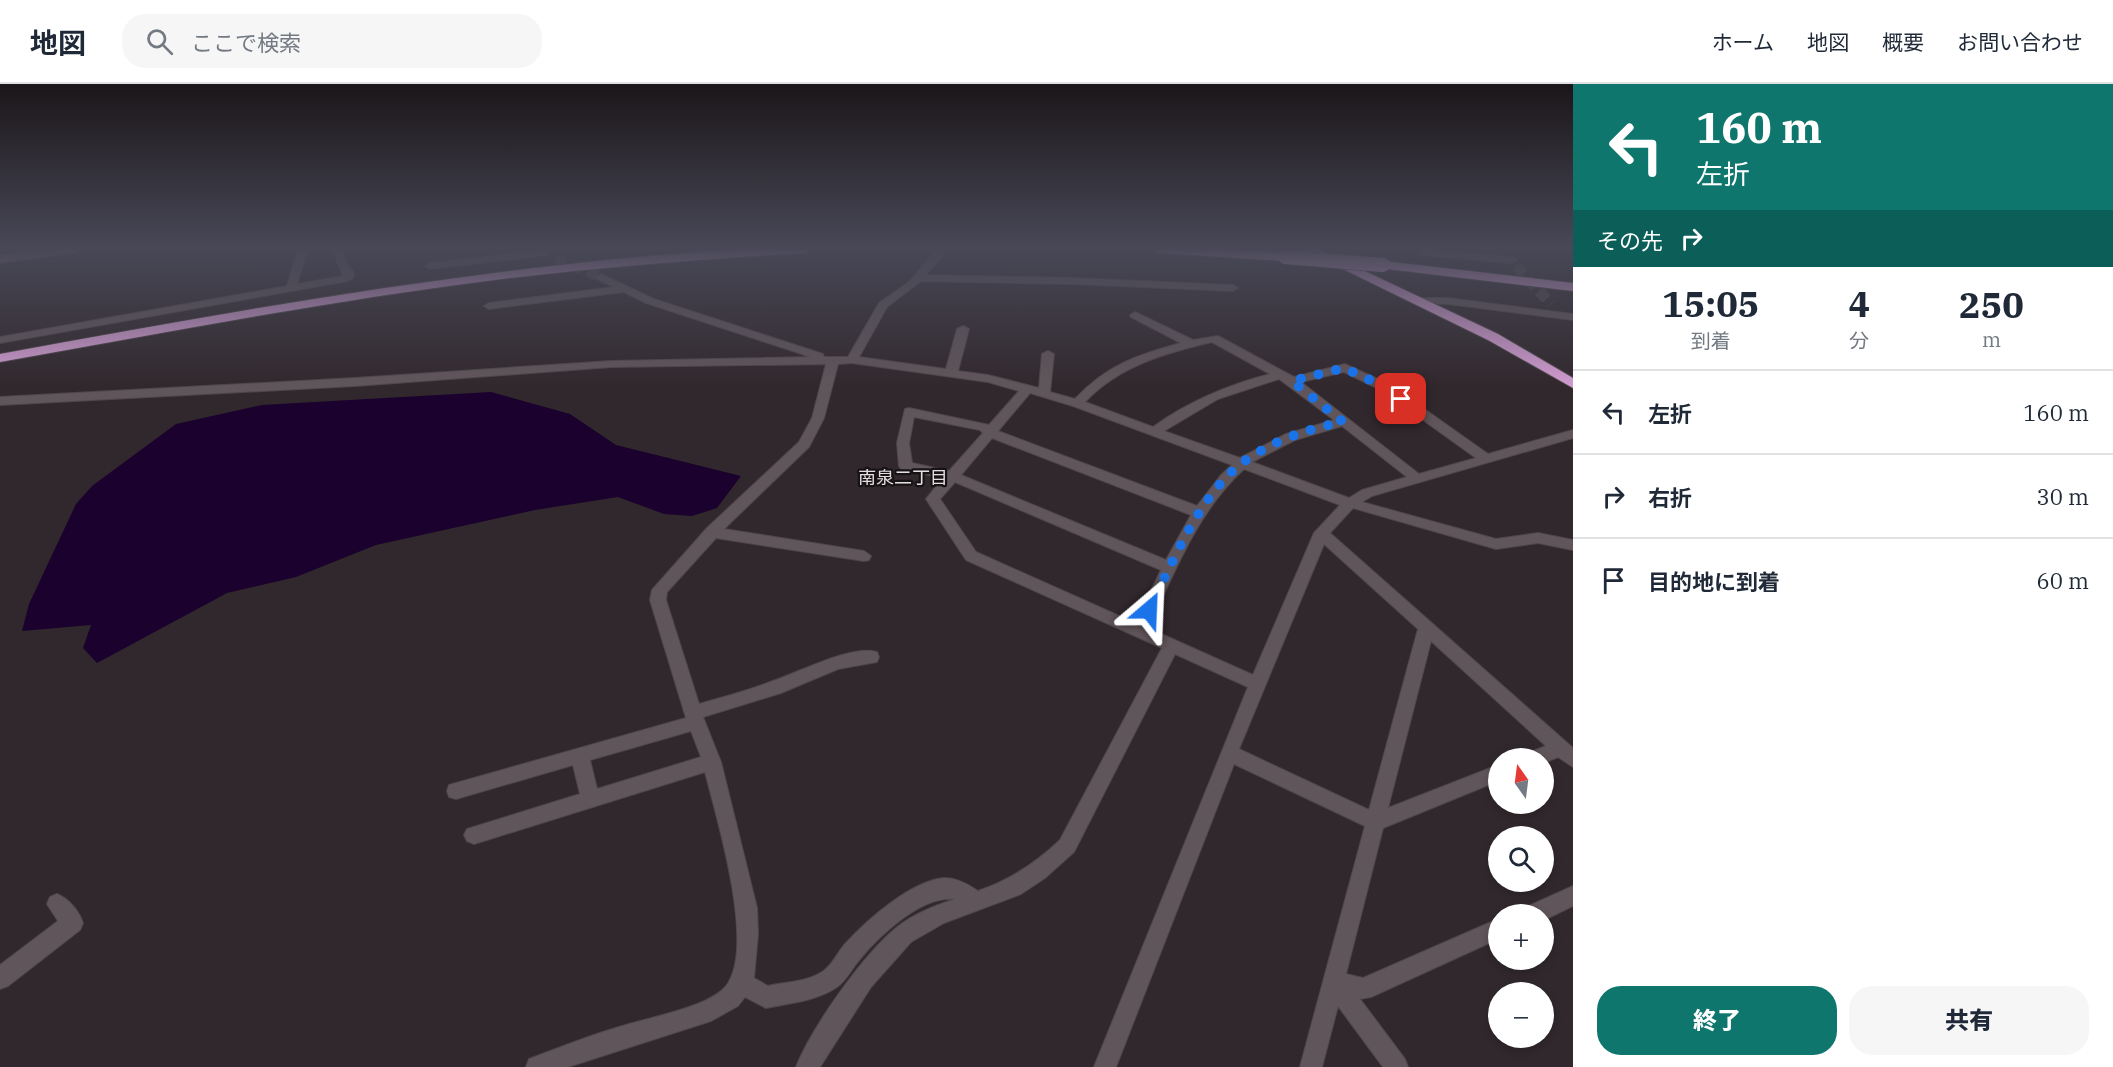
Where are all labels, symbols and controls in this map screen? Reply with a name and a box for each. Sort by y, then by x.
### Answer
search box [122,14,542,68]
text: 地図 [30,24,86,61]
icon: search [143,25,176,58]
text: ここで検索 [191,28,301,57]
text: ホーム [1712,28,1774,56]
text: 地図 [1807,28,1849,56]
text: 概要 [1882,28,1924,56]
text: お問い合わせ [1957,28,2083,56]
text: 160 m [1696,100,1822,155]
icon: left [1597,108,1675,186]
text: 左折 [1696,156,1750,191]
icon: right [1675,222,1708,255]
text: その先 [1597,226,1663,255]
text: 15:05 [1662,280,1759,327]
text: 4 [1848,280,1870,327]
text: 250 [1959,281,2024,328]
text: m [1982,326,2001,353]
text: 到着 [1691,327,1731,354]
text: 分 [1849,327,1869,354]
pin [1375,373,1426,424]
icon: arrive [1384,382,1417,415]
icon: left [1597,396,1630,429]
text: 160 m [2023,398,2089,427]
text: 左折 [1648,399,1692,428]
district label: 南泉二丁目 [858,466,948,489]
icon: right [1597,480,1630,513]
text: 30 m [2037,482,2089,511]
text: 右折 [1648,483,1692,512]
icon: arrive [1597,564,1630,597]
text: 60 m [2037,566,2089,595]
text: 目的地に到着 [1648,567,1780,596]
position arrow [1117,578,1181,642]
north arrow [1488,748,1554,814]
map controls [1488,748,1554,1048]
button: search [1488,826,1554,892]
button: + [1488,904,1554,970]
button: − [1488,982,1554,1048]
button: 終了 [1597,986,1837,1055]
button: 共有 [1849,986,2089,1055]

